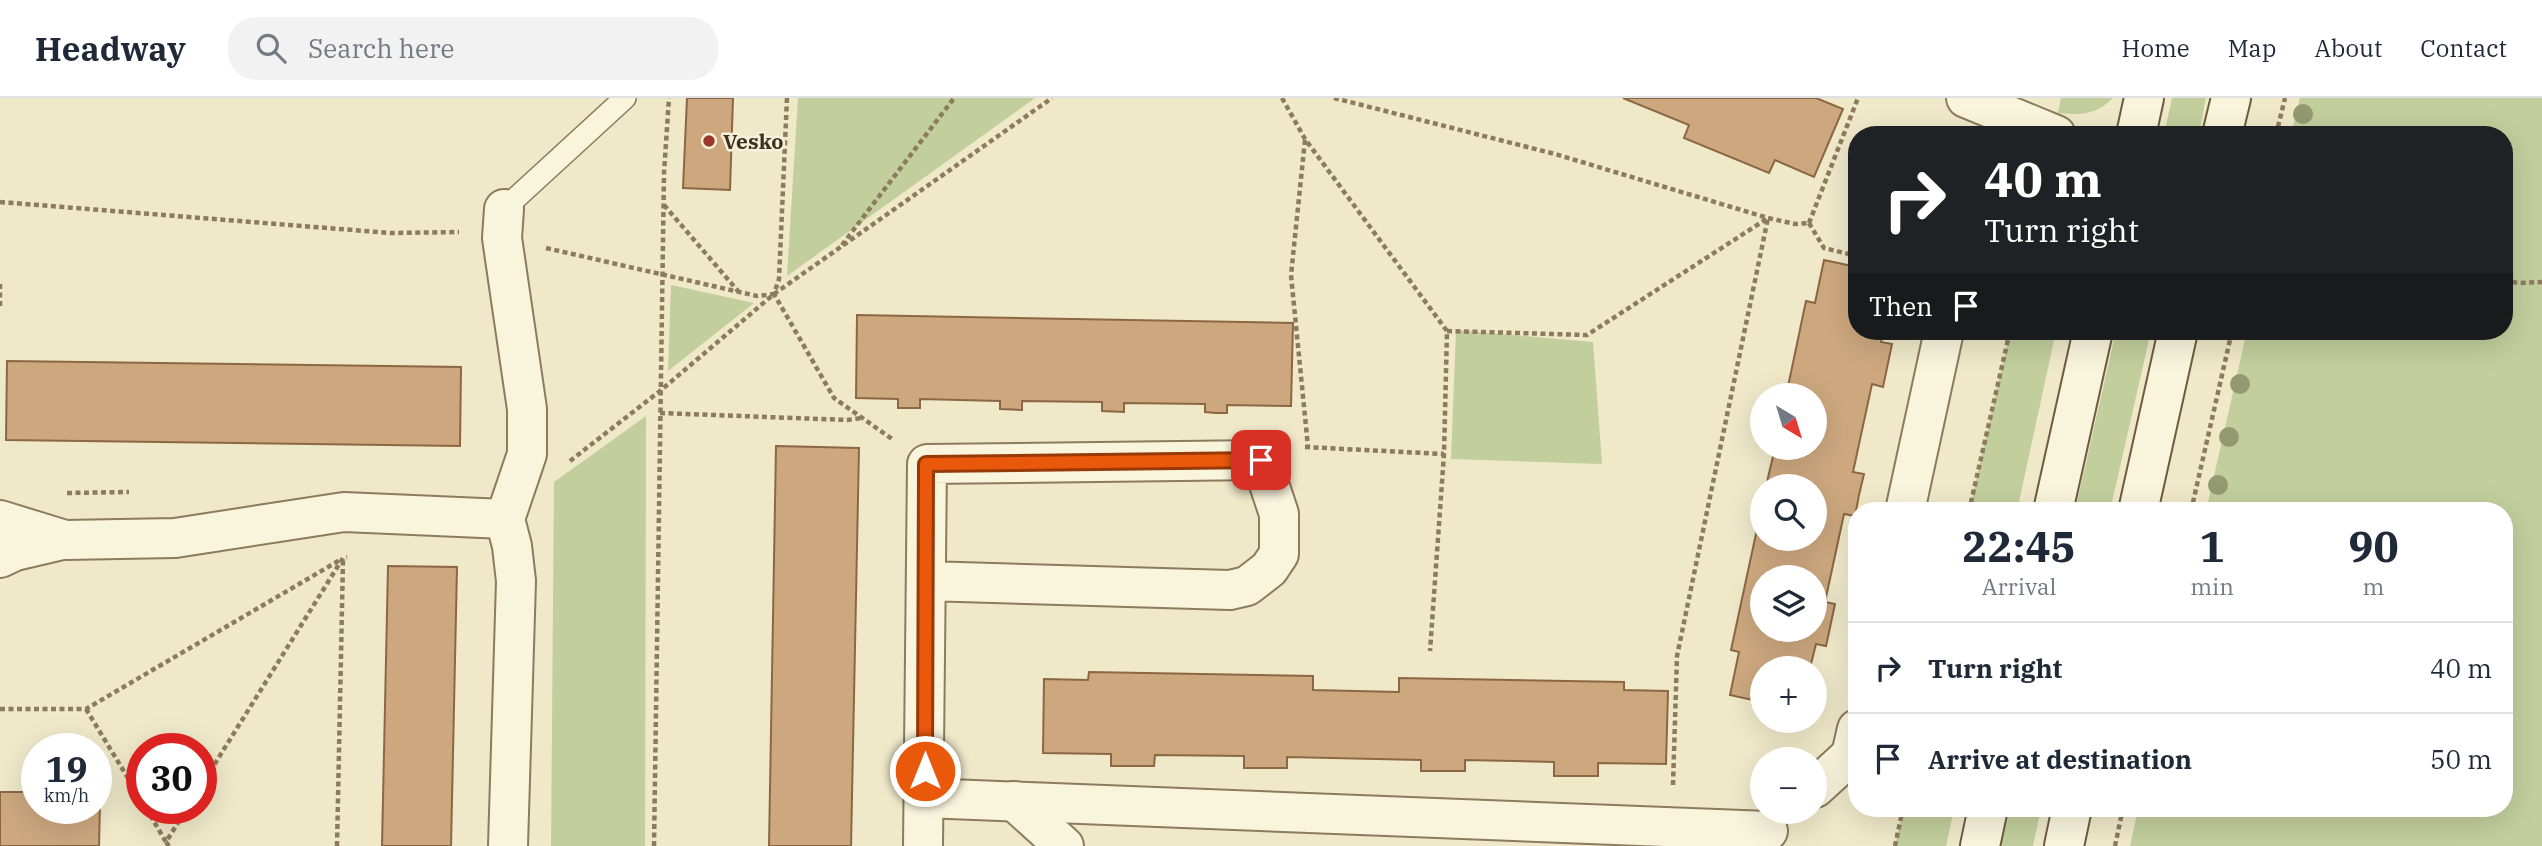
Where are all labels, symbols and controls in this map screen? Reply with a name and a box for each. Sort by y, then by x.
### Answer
search box [228,17,718,80]
text: Headway [35,27,186,70]
icon: search [252,29,290,67]
text: Search here [308,31,454,65]
text: Home [2122,32,2190,64]
text: Map [2228,32,2276,64]
text: About [2314,32,2382,64]
text: Contact [2420,32,2507,64]
place label: Vesko [723,127,784,155]
marker: Vesko [701,133,717,149]
text: 40 m [1984,147,2102,210]
icon: right [1869,154,1960,245]
text: Turn right [1984,209,2139,251]
icon: arrive [1947,287,1985,325]
text: Then [1869,289,1933,323]
north arrow [1750,383,1827,460]
map controls [1750,383,1827,824]
pin [1231,430,1291,490]
icon: arrive [1242,441,1280,479]
button: search [1750,474,1827,551]
text: 22:45 [1962,519,2076,574]
text: 1 [2199,519,2225,574]
text: 90 [2348,519,2399,574]
button: layers [1750,565,1827,642]
text: Arrival [1982,571,2056,601]
text: min [2190,571,2234,601]
text: m [2363,571,2384,601]
icon: right [1869,649,1907,687]
text: Turn right [1928,651,2062,685]
text: 40 m [2430,651,2492,685]
button: + [1750,656,1827,733]
speed limit sign: 30 [126,733,217,824]
position arrow [888,734,962,808]
icon: arrive [1869,740,1907,778]
text: Arrive at destination [1928,742,2192,776]
text: 50 m [2430,742,2492,776]
text: 19 [45,746,88,792]
button: − [1750,747,1827,824]
text: km/h [44,784,89,807]

